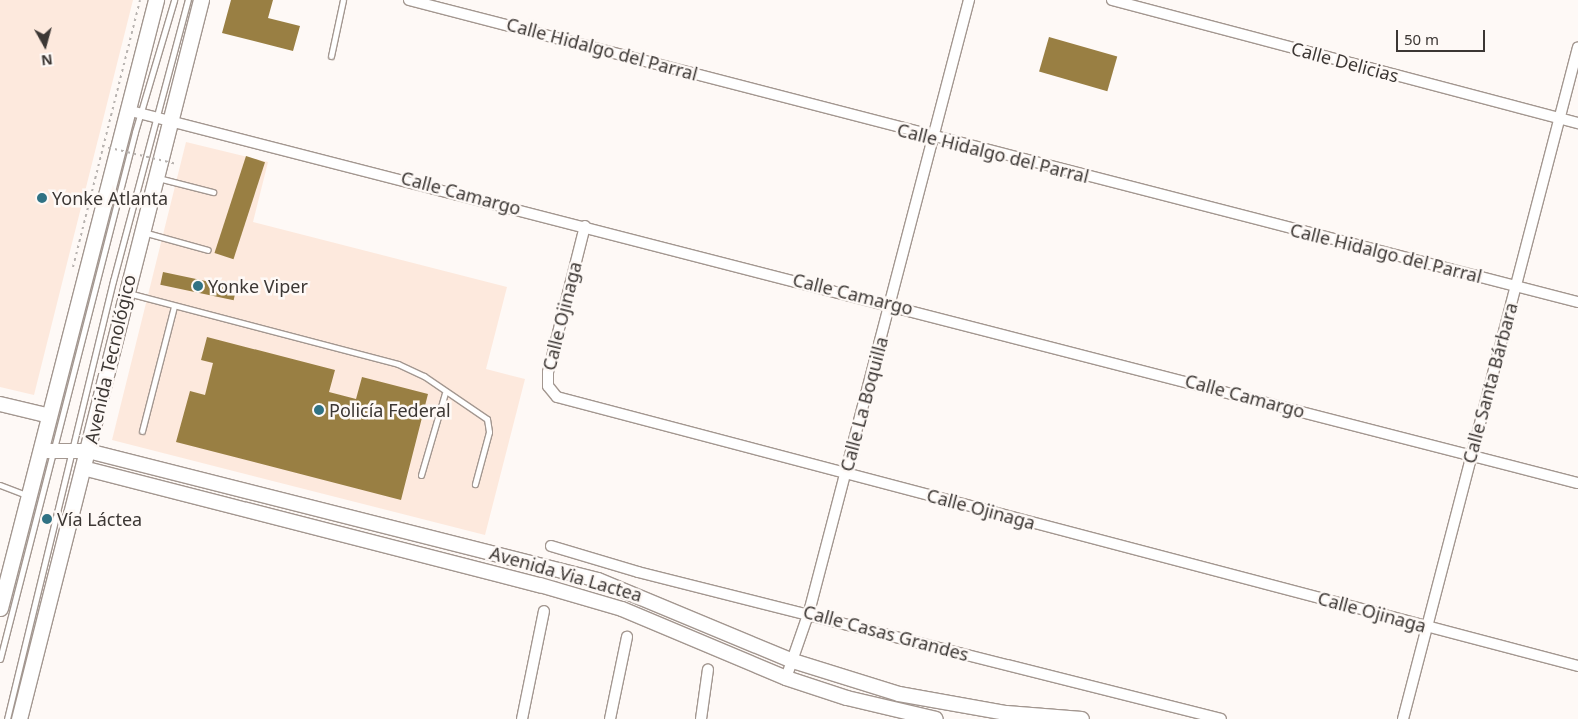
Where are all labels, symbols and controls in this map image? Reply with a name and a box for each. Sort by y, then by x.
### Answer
street label: Calle Hidalgo del Parral [504,13,700,85]
north arrow [20,20,70,70]
scale bar [1398,20,1487,52]
text: 50 m [1404,29,1439,49]
street label: Calle Delicias [1289,37,1401,87]
text: N [40,50,54,71]
street label: Calle Hidalgo del Parral [895,119,1091,187]
street label: Calle Camargo [399,167,523,219]
place label: Yonke Atlanta [52,187,168,209]
marker: Yonke Atlanta [36,192,48,204]
street label: Calle Hidalgo del Parral [1288,219,1484,287]
street label: Calle Ojinaga [538,259,586,373]
street label: Calle Camargo [791,269,915,319]
street label: Avenida Tecnológico [80,272,140,446]
place label: Yonke Viper [208,275,308,297]
marker: Yonke Viper [192,280,204,292]
street label: Calle Santa Bárbara [1458,300,1522,466]
street label: Calle La Boquilla [836,334,892,474]
street label: Calle Camargo [1183,370,1307,422]
place label: Policía Federal [329,399,451,421]
marker: Policía Federal [313,404,325,416]
street label: Calle Ojinaga [924,484,1038,534]
place label: Vía Láctea [57,508,142,530]
marker: Vía Láctea [41,513,53,525]
street label: Avenida Via Lactea [487,542,645,606]
street label: Calle Ojinaga [1315,587,1429,637]
street label: Calle Casas Grandes [801,601,971,665]

